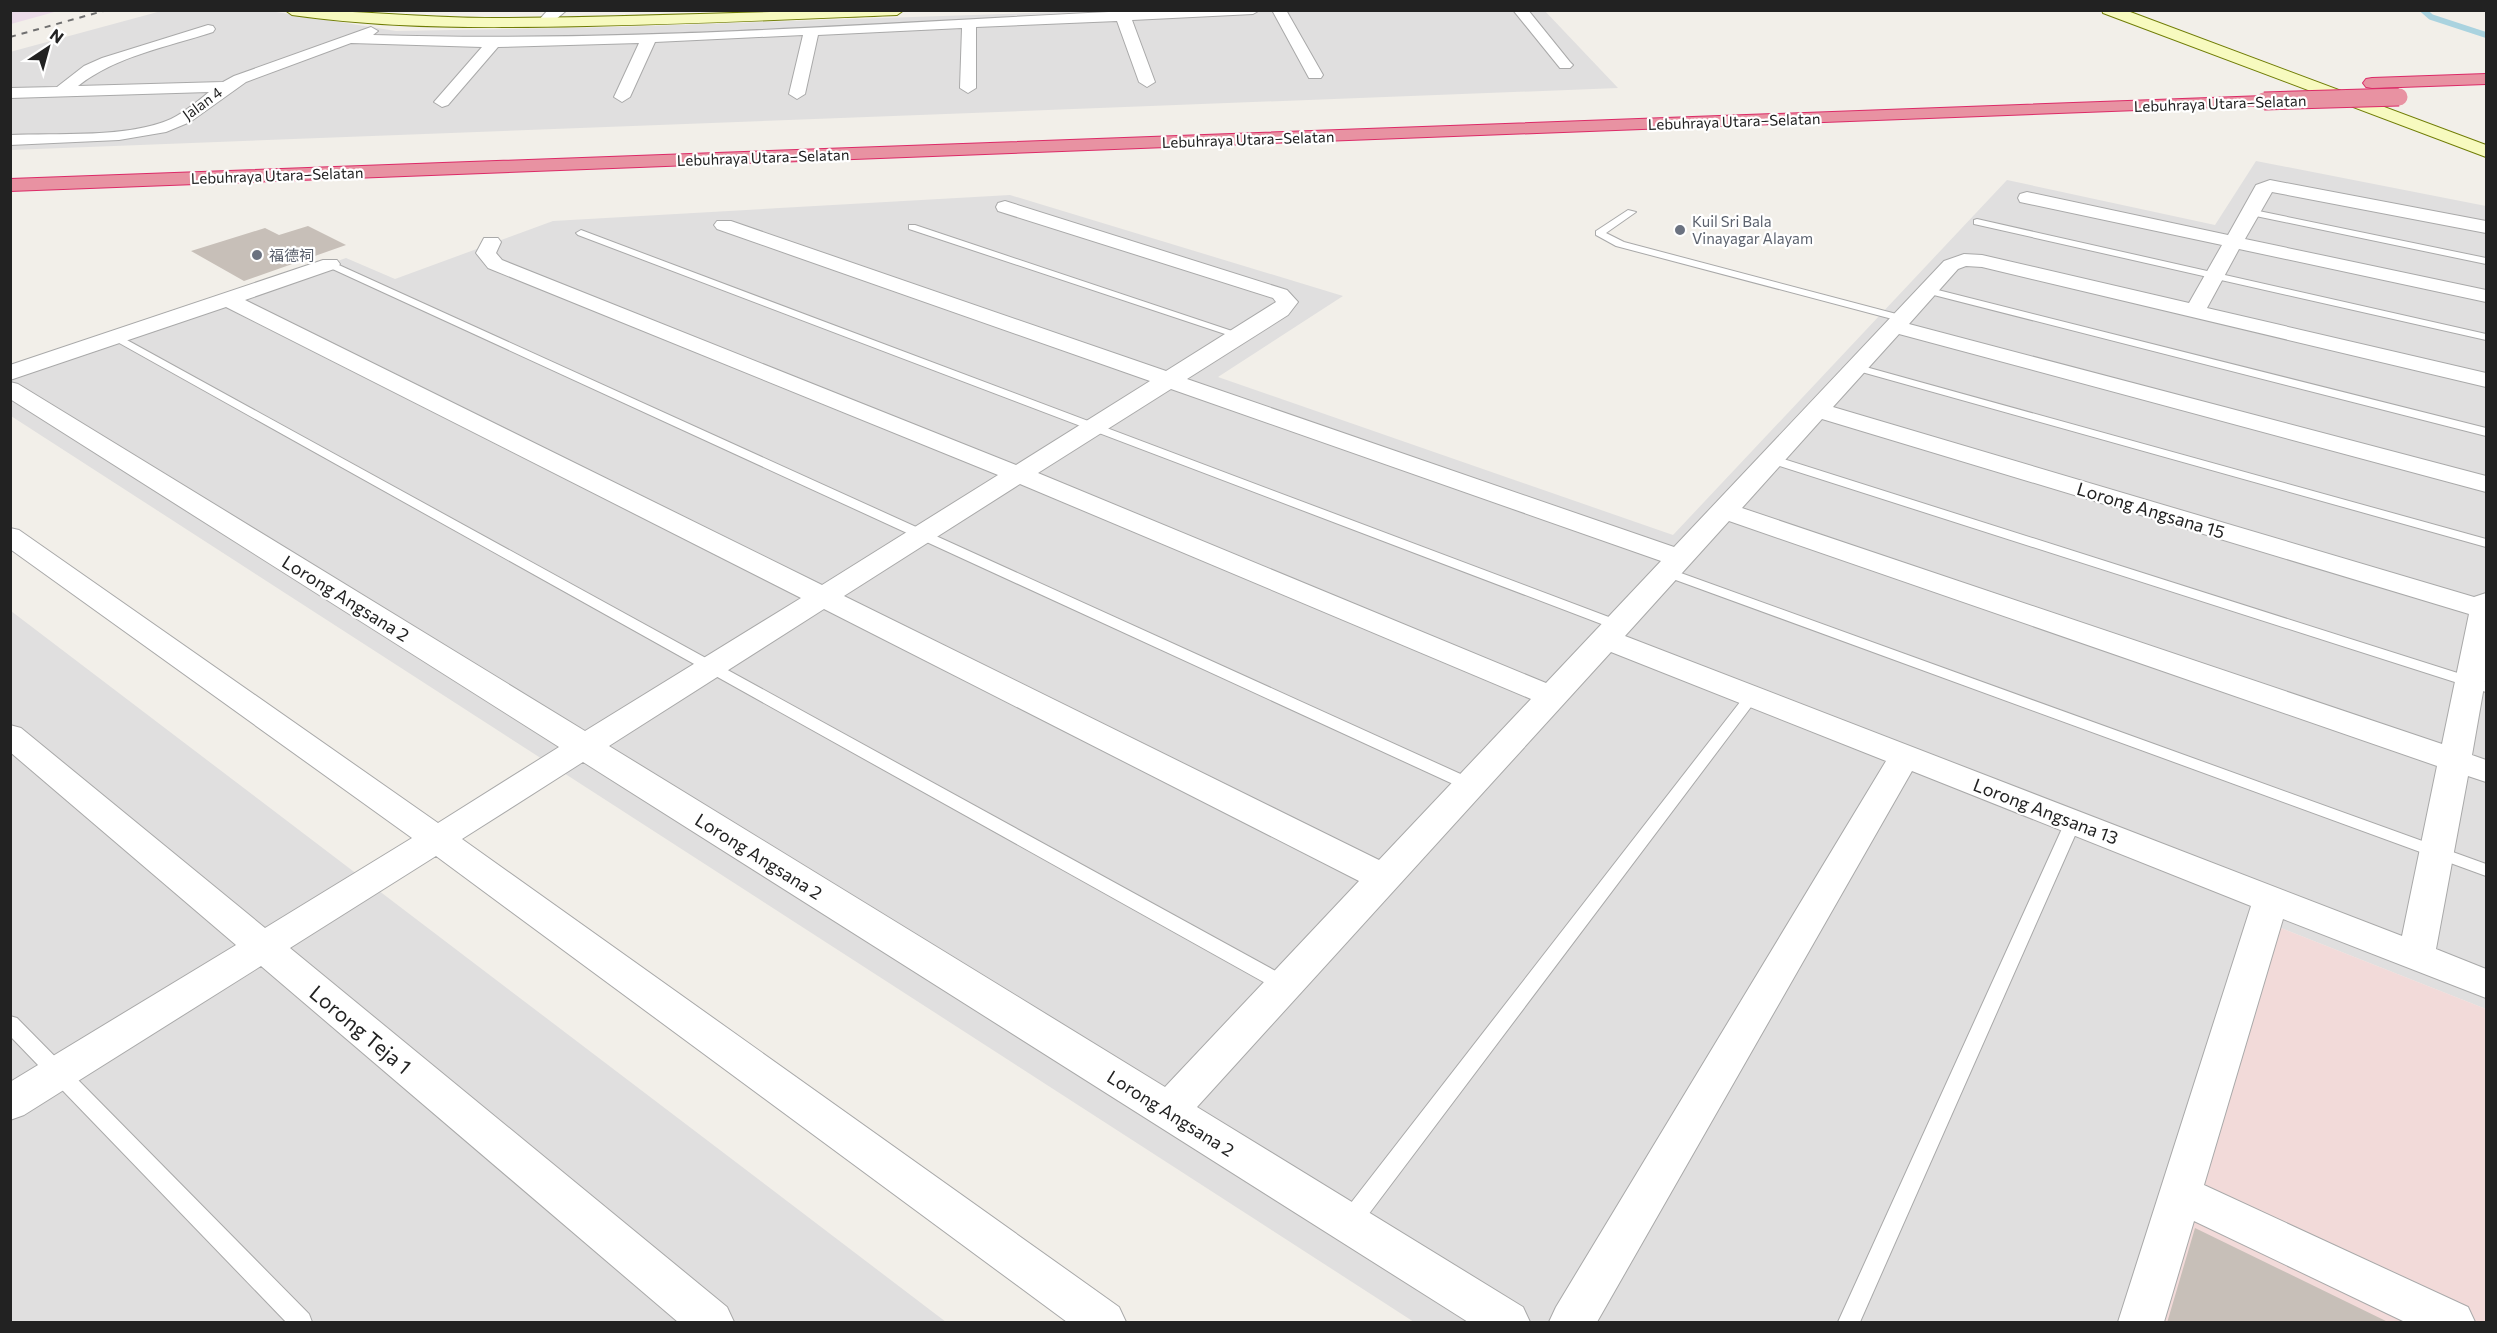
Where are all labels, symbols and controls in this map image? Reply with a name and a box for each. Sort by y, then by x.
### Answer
north arrow [18,18,78,78]
text: N [47,24,68,47]
street label: Jalan 4 [179,83,225,123]
street label: Lebuhraya Utara–Selatan [2133,91,2307,115]
street label: Lebuhraya Utara–Selatan [1647,109,1821,133]
street label: Lebuhraya Utara–Selatan [1161,127,1335,151]
street label: Lebuhraya Utara–Selatan [676,145,850,169]
street label: Lebuhraya Utara–Selatan [190,163,364,187]
place label: Kuil Sri Bala Vinayagar Alayam [1692,212,1813,247]
marker: Kuil Sri Bala Vinayagar Alayam [1673,223,1687,237]
place label: 福德祠 [269,246,314,264]
marker: 福德祠 [250,248,264,262]
street label: Lorong Angsana 15 [2074,477,2228,543]
street label: Lorong Angsana 2 [278,550,414,646]
street label: Lorong Angsana 13 [1970,773,2122,849]
street label: Lorong Angsana 2 [691,808,827,904]
street label: Lorong Teja 1 [305,979,417,1079]
street label: Lorong Angsana 2 [1103,1065,1239,1161]

